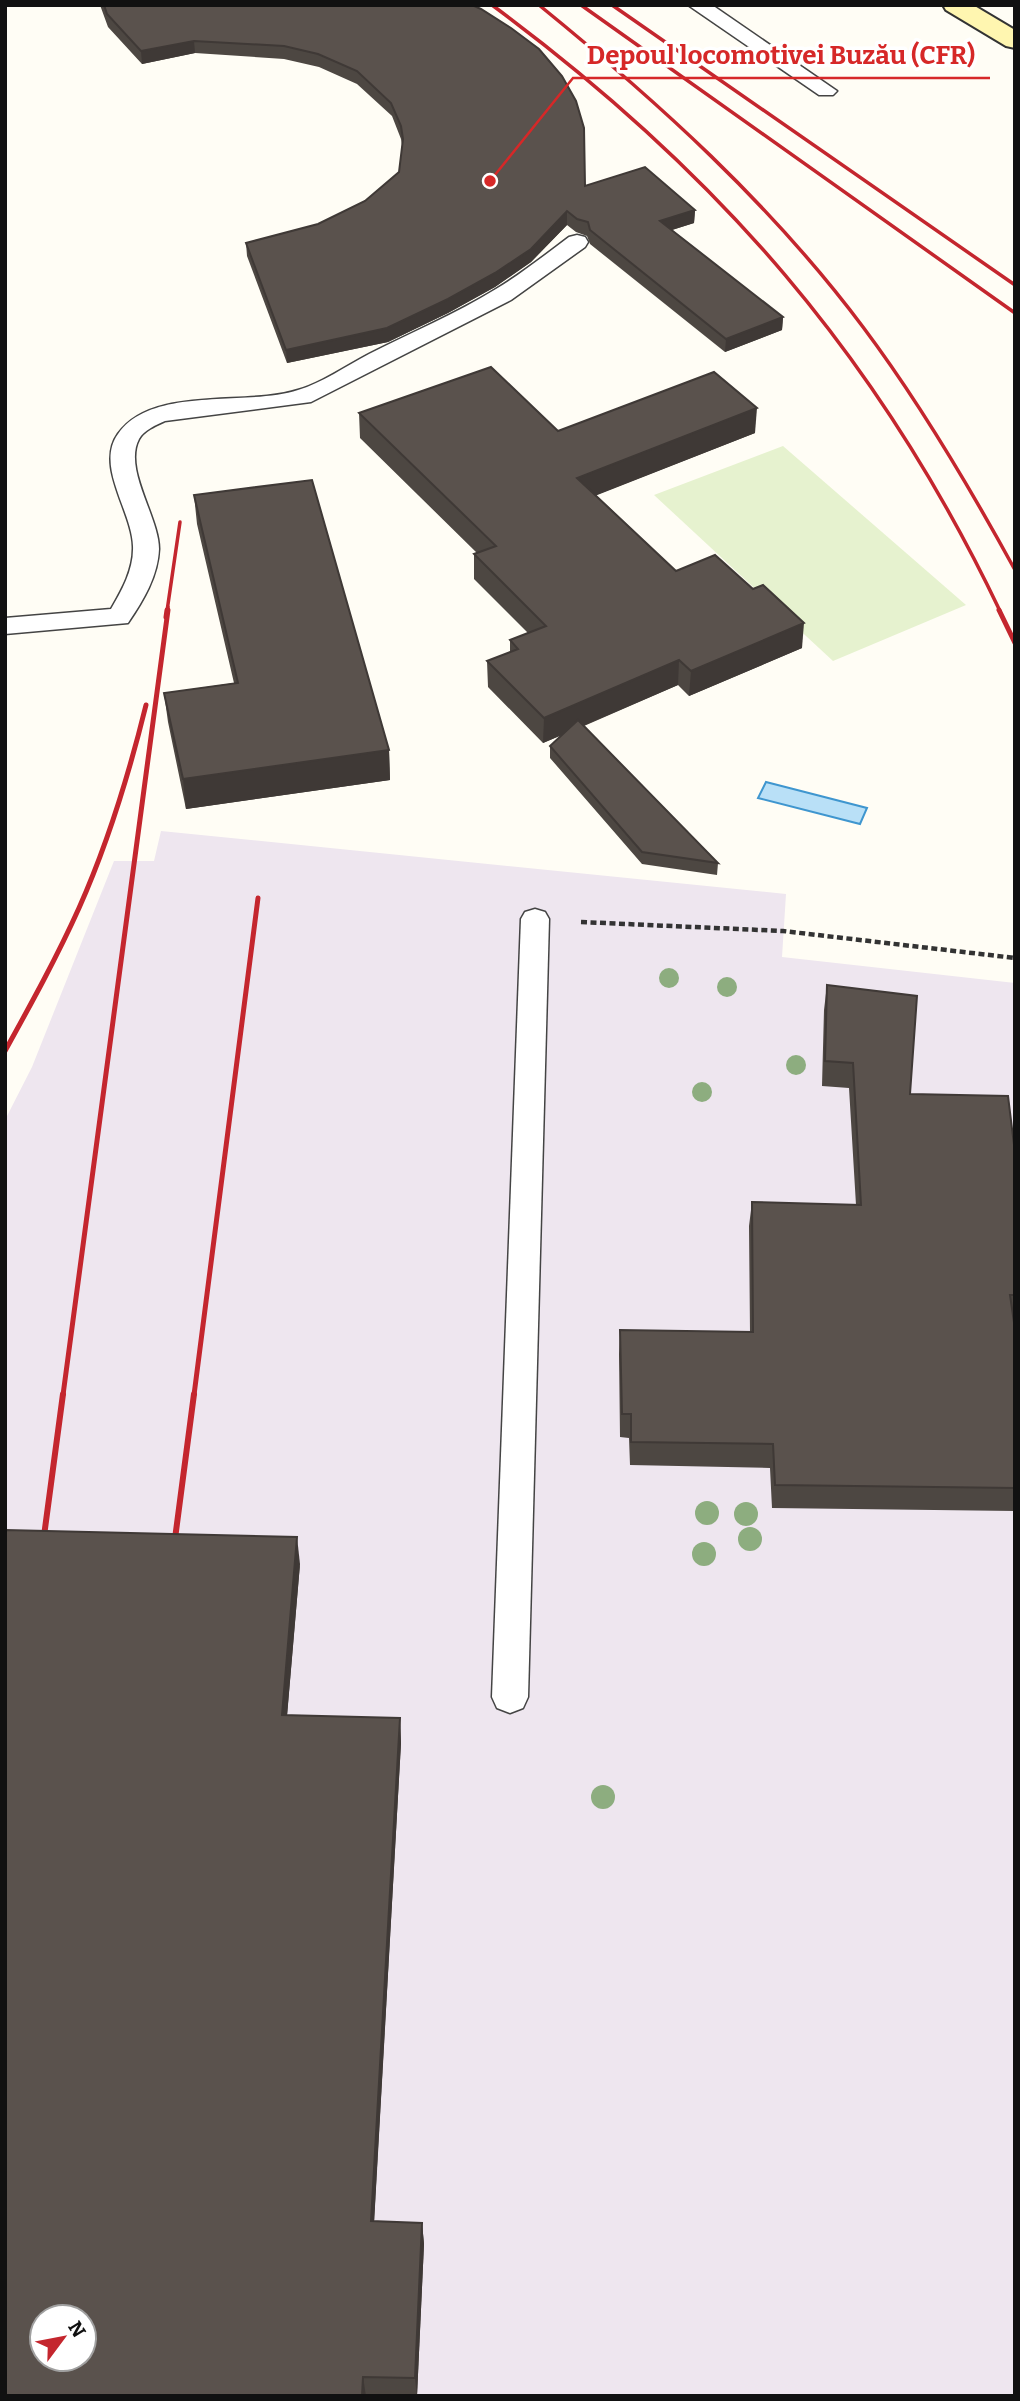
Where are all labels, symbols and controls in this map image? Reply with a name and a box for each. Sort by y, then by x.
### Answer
callout: Depoul locomotivei Buzău (CFR) [573,31,990,78]
text: Depoul locomotivei Buzău (CFR) [587,40,975,71]
north arrow [28,2303,98,2373]
text: N [63,2317,91,2342]

